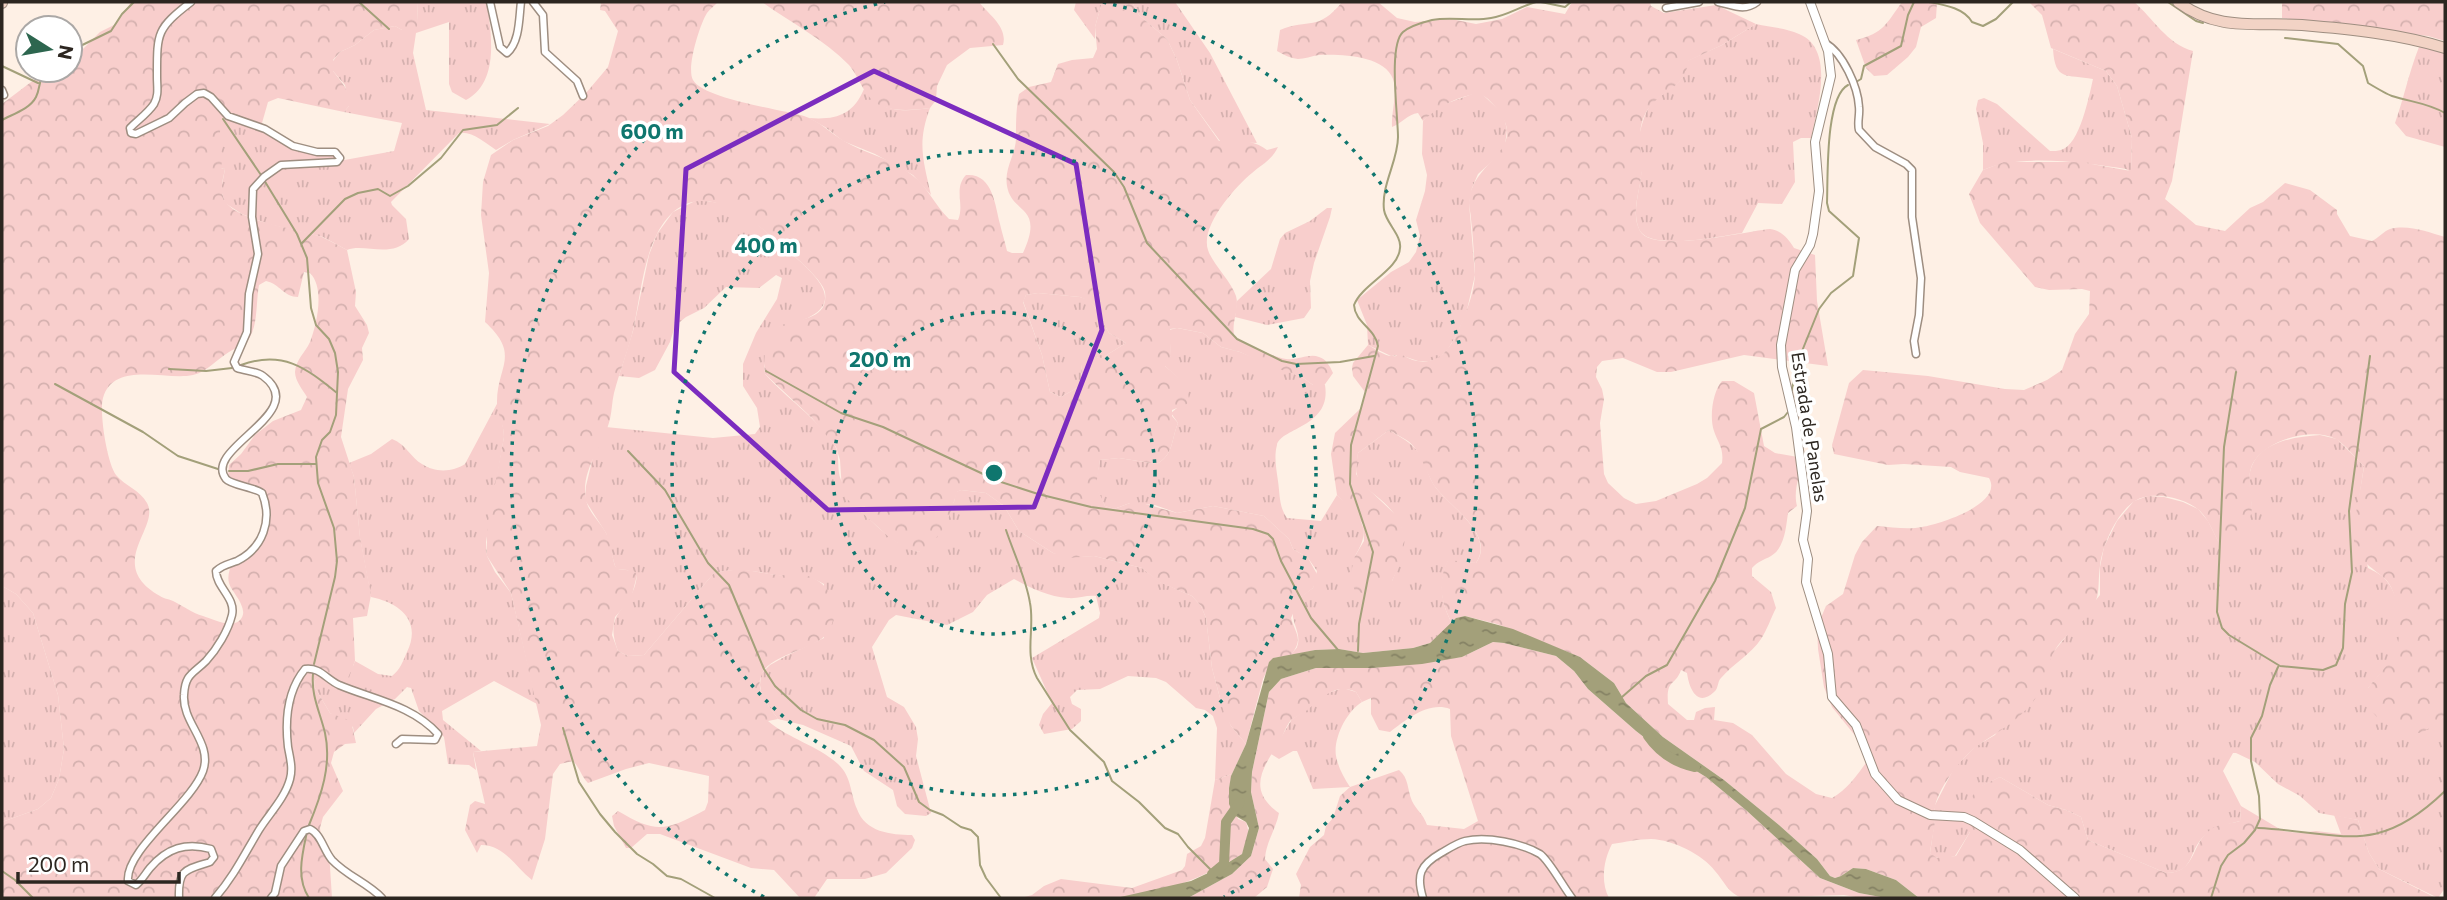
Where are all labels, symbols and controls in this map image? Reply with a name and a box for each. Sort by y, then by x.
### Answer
north arrow [14,14,84,84]
text: N [54,43,79,62]
text: 600 m [620,118,684,143]
text: 400 m [734,232,798,257]
text: 200 m [849,346,911,371]
street label: Estrada de Panelas [1787,350,1833,504]
centre of rings [982,461,1006,485]
scale bar [18,841,178,885]
text: 200 m [28,851,89,876]

